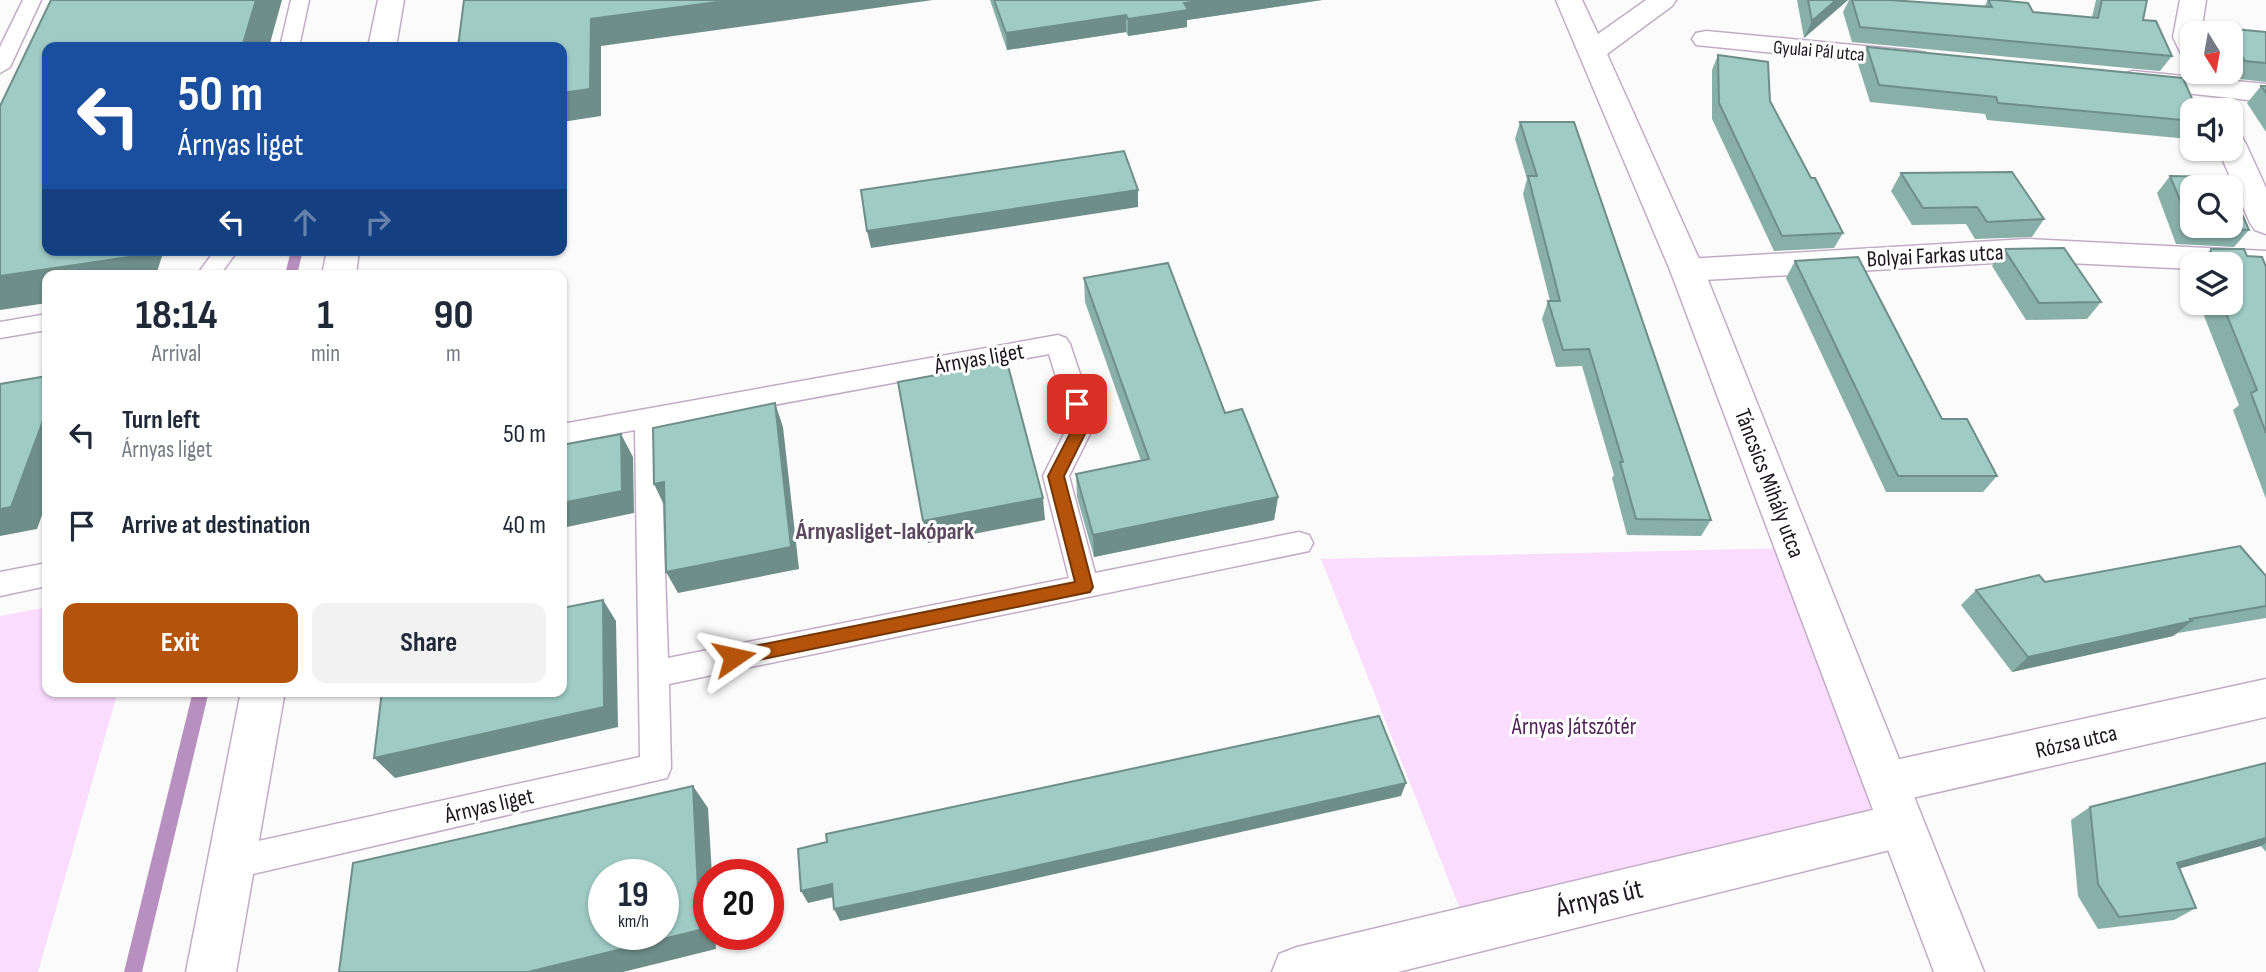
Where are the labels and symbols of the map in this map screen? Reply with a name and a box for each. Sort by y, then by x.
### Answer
north arrow [2180,21,2244,84]
street label: Gyulai Pál utca [1772,36,1866,67]
street label: Bolyai Farkas utca [1866,238,2004,274]
street label: Árnyas liget [931,337,1026,381]
pin [1047,374,1107,434]
street label: Táncsics Mihály utca [1728,405,1810,562]
district label: Árnyasliget-lakópark [795,517,974,546]
position arrow [697,620,771,694]
park label: Árnyas Játszótér [1511,713,1637,741]
street label: Rózsa utca [2033,719,2120,765]
street label: Árnyas liget [441,782,536,830]
speed limit sign: 20 [693,859,784,950]
street label: Árnyas út [1552,872,1646,925]

